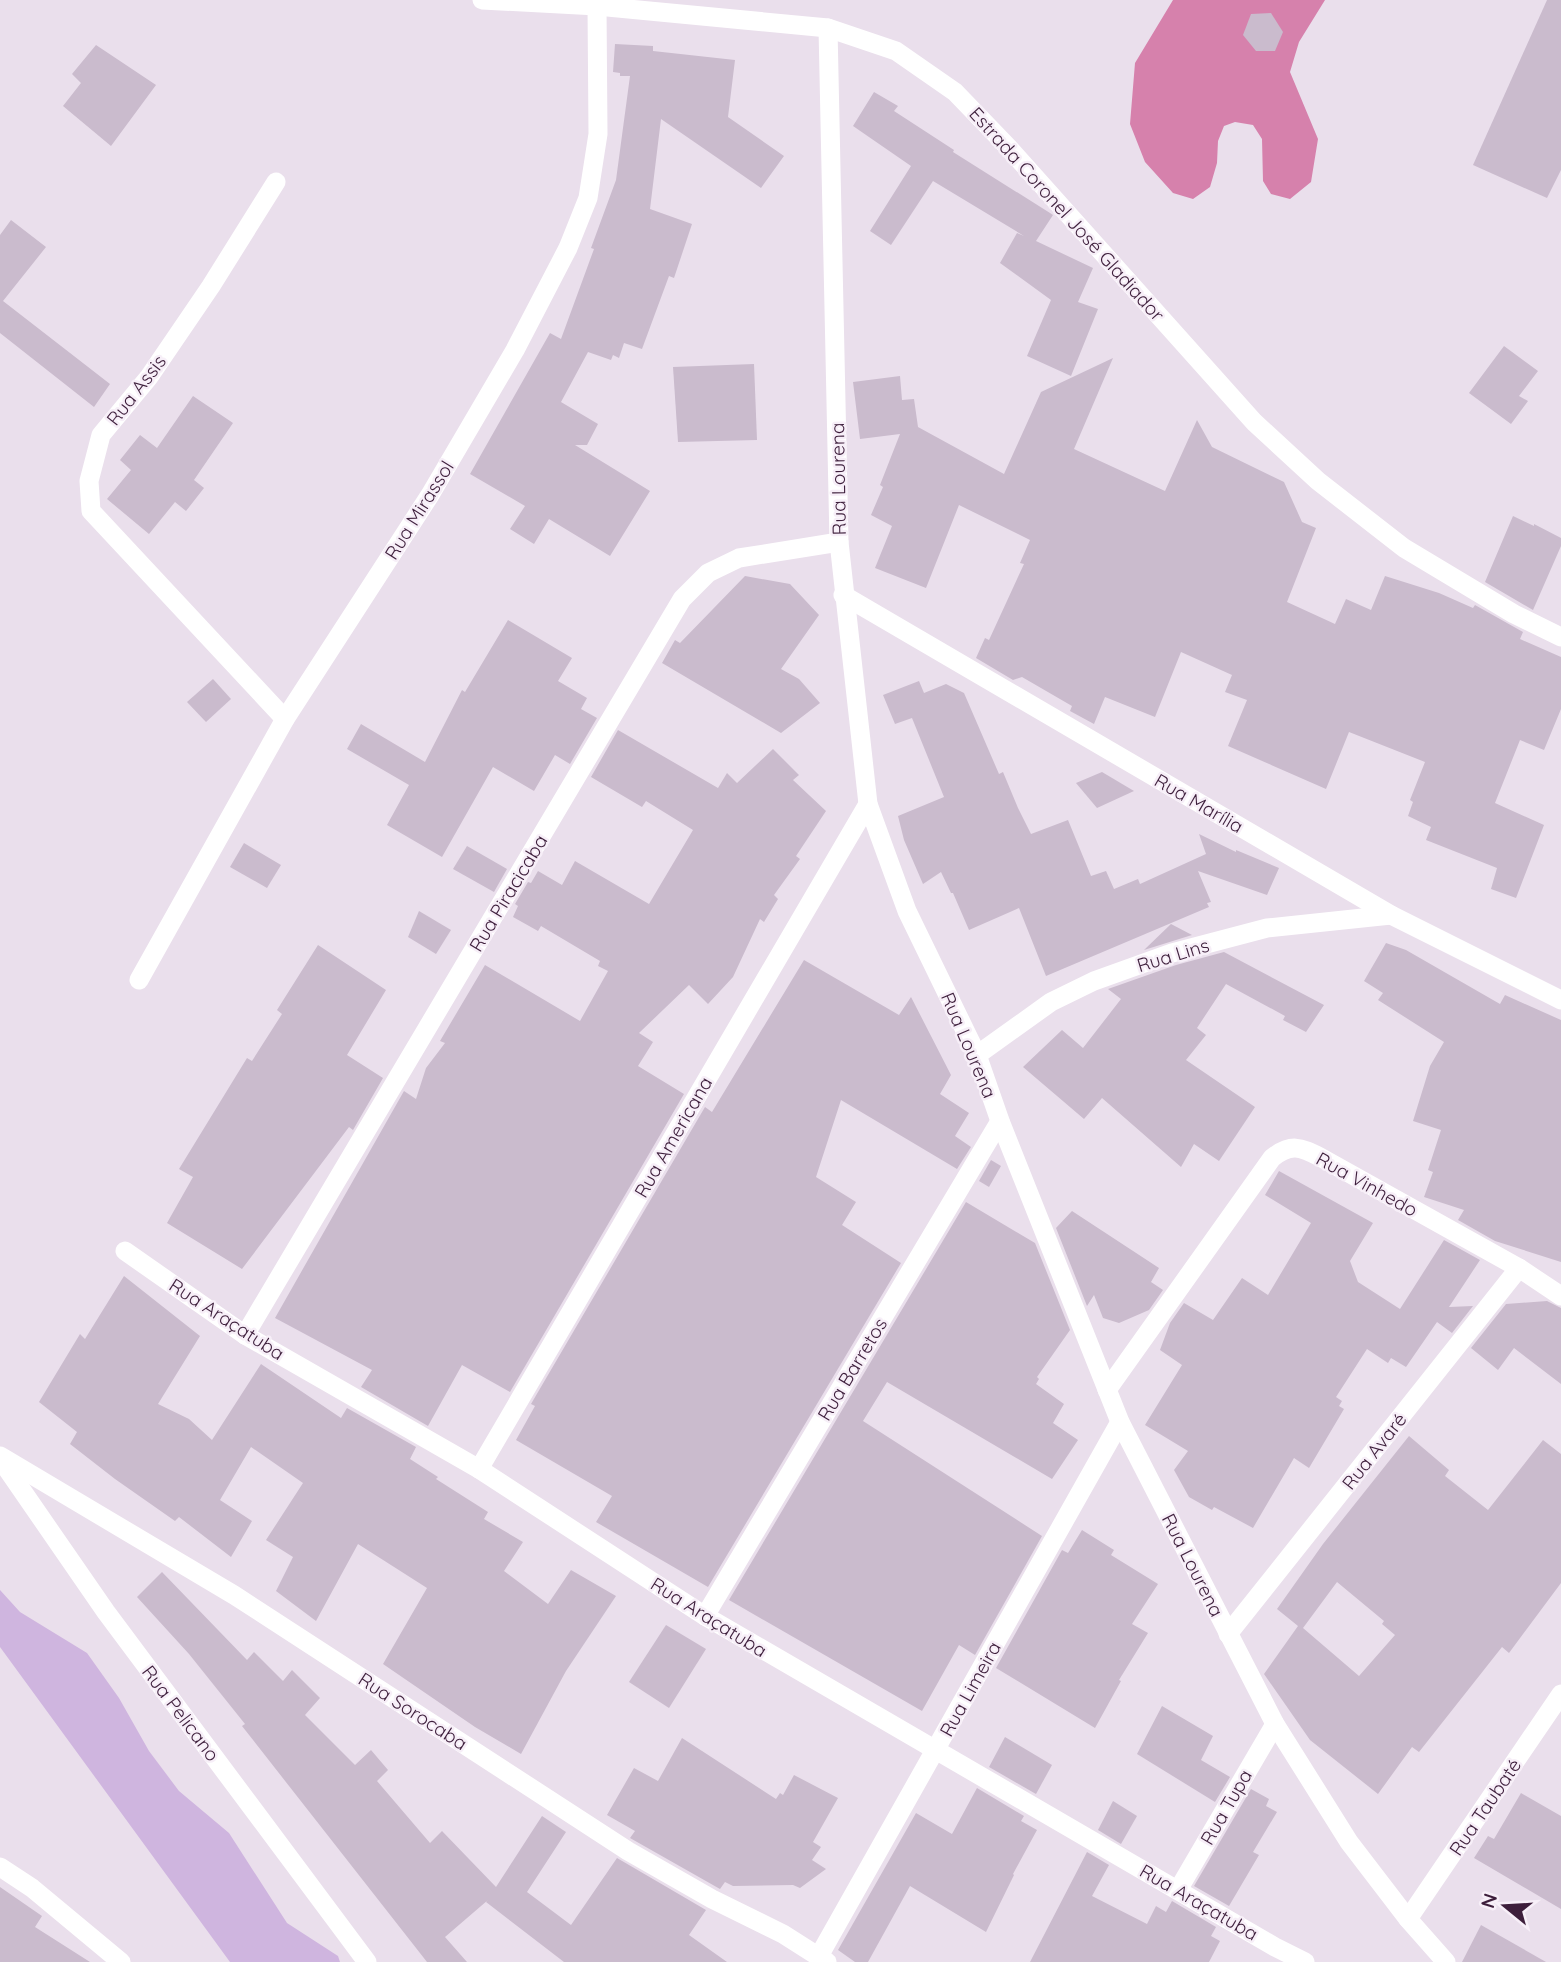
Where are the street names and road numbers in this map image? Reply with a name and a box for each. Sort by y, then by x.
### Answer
street label: Estrada Coronel José Gladiador [964,102,1170,327]
street label: Rua Assis [101,350,171,430]
street label: Rua Lourena [825,423,851,535]
street label: Rua Mirassol [379,456,459,564]
street label: Rua Marília [1150,768,1248,838]
street label: Rua Piracicaba [464,830,552,956]
street label: Rua Lins [1134,933,1212,977]
street label: Rua Lourena [936,988,1002,1102]
street label: Rua Americana [629,1072,717,1202]
street label: Rua Vinhedo [1312,1146,1422,1222]
street label: Rua Araçatuba [165,1273,289,1365]
street label: Rua Barretos [812,1313,892,1425]
street label: Rua Avaré [1337,1408,1411,1494]
street label: Rua Lourena [1157,1509,1229,1621]
street label: Rua Araçatuba [646,1572,772,1662]
street label: Rua Limeira [934,1637,1006,1741]
street label: Rua Pelicano [137,1660,225,1766]
street label: Rua Sorocaba [354,1667,472,1755]
street label: Rua Taubaté [1444,1754,1526,1860]
street label: Rua Tupa [1195,1765,1257,1849]
street label: Rua Araçatuba [1136,1858,1262,1946]

